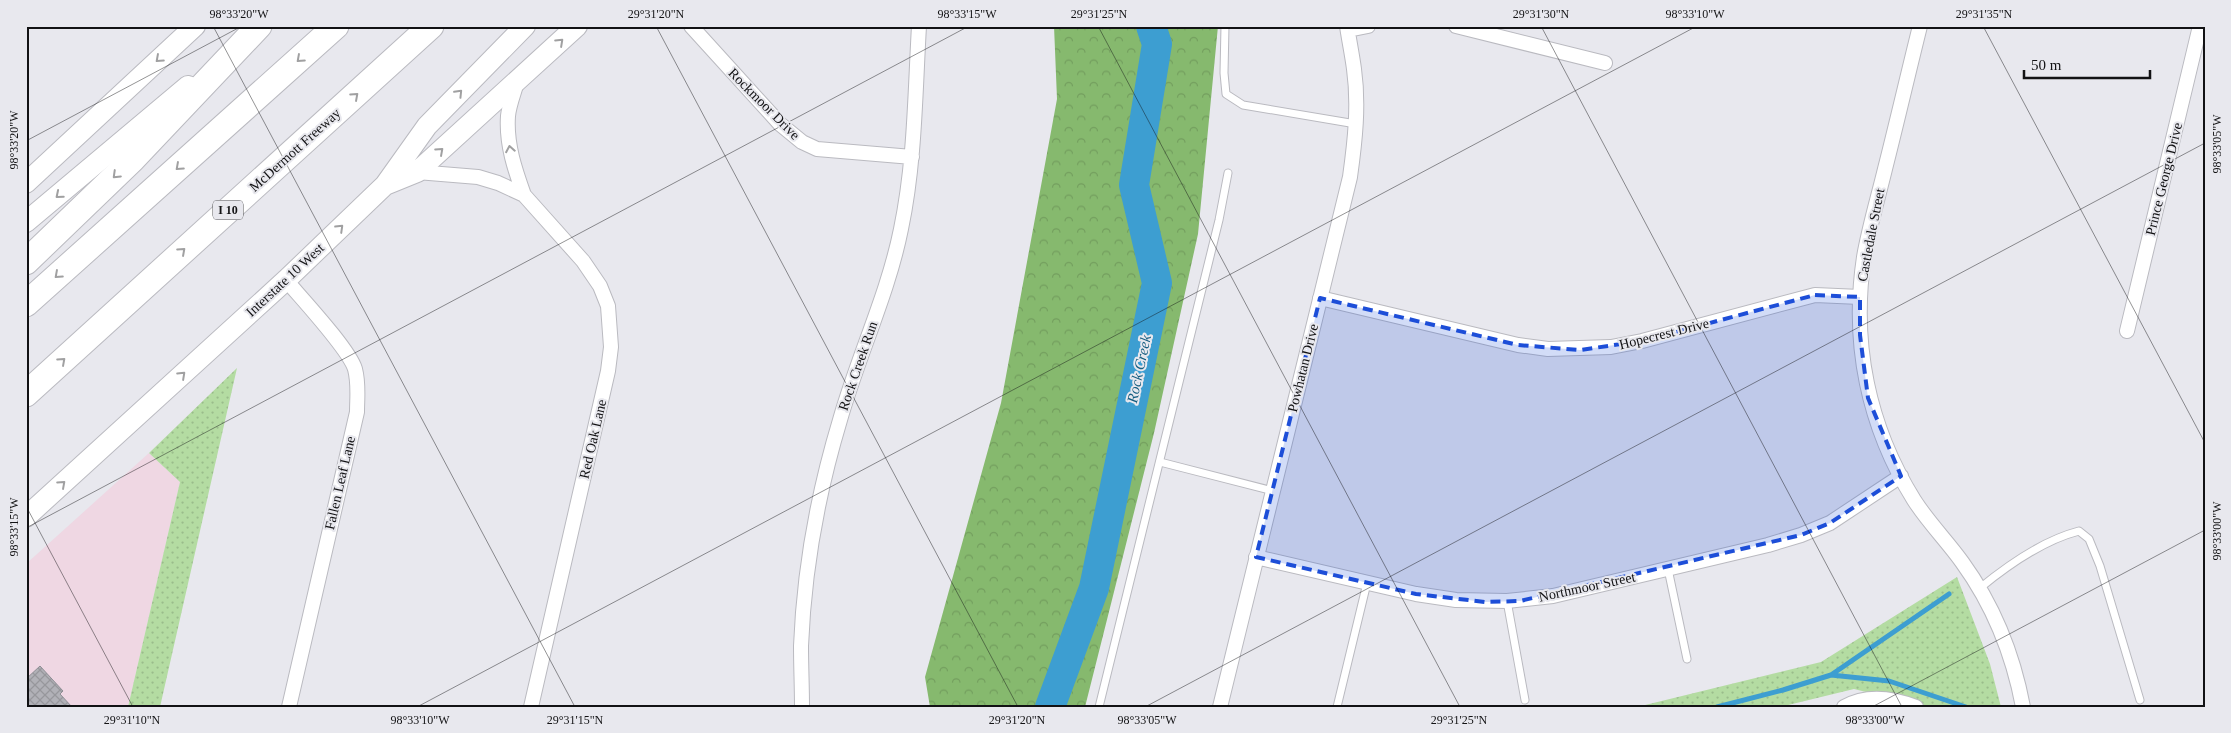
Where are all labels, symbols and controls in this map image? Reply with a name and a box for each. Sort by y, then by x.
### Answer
text: 98°33'20"W [209,7,269,21]
text: 29°31'20"N [628,7,685,21]
text: 98°33'15"W [937,7,997,21]
text: 29°31'25"N [1071,7,1128,21]
text: 29°31'30"N [1513,7,1570,21]
text: 98°33'10"W [1665,7,1725,21]
text: 29°31'35"N [1956,7,2013,21]
one-way arrow [555,39,564,48]
scale bar [2024,48,2150,80]
one-way arrow [156,53,165,62]
one-way arrow [297,53,306,62]
text: 50 m [2031,57,2062,73]
street label: Rockmoor Drive [725,65,803,143]
one-way arrow [453,90,462,99]
one-way arrow [350,93,359,102]
street label: McDermott Freeway [246,105,344,195]
text: 98°33'20"W [7,110,21,170]
text: 98°33'05"W [2210,114,2224,174]
street label: Prince George Drive [2143,121,2185,237]
one-way arrow [506,144,516,153]
one-way arrow [435,148,444,157]
one-way arrow [176,161,185,170]
one-way arrow [113,169,122,178]
street label: Castledale Street [1855,187,1887,283]
one-way arrow [56,189,65,198]
road number: I 10 [213,200,243,220]
one-way arrow [334,225,343,234]
street label: Interstate 10 West [243,240,327,320]
one-way arrow [177,248,186,257]
one-way arrow [54,270,63,279]
street label: Hopecrest Drive [1617,316,1711,352]
street label: Rock Creek Run [836,319,880,413]
street label: Powhatan Drive [1285,322,1321,414]
water label: Rock Creek [1124,333,1154,405]
one-way arrow [57,358,66,367]
one-way arrow [177,372,186,381]
street label: Red Oak Lane [577,398,609,480]
street label: Fallen Leaf Lane [322,435,358,531]
one-way arrow [57,481,66,490]
text: 98°33'15"W [7,497,21,557]
text: 98°33'00"W [2210,501,2224,561]
street label: Northmoor Street [1537,569,1637,605]
text: 29°31'10"N [104,713,161,727]
text: 98°33'10"W [390,713,450,727]
text: 29°31'15"N [547,713,604,727]
text: 29°31'20"N [989,713,1046,727]
text: 98°33'05"W [1117,713,1177,727]
text: 29°31'25"N [1431,713,1488,727]
text: 98°33'00"W [1845,713,1905,727]

